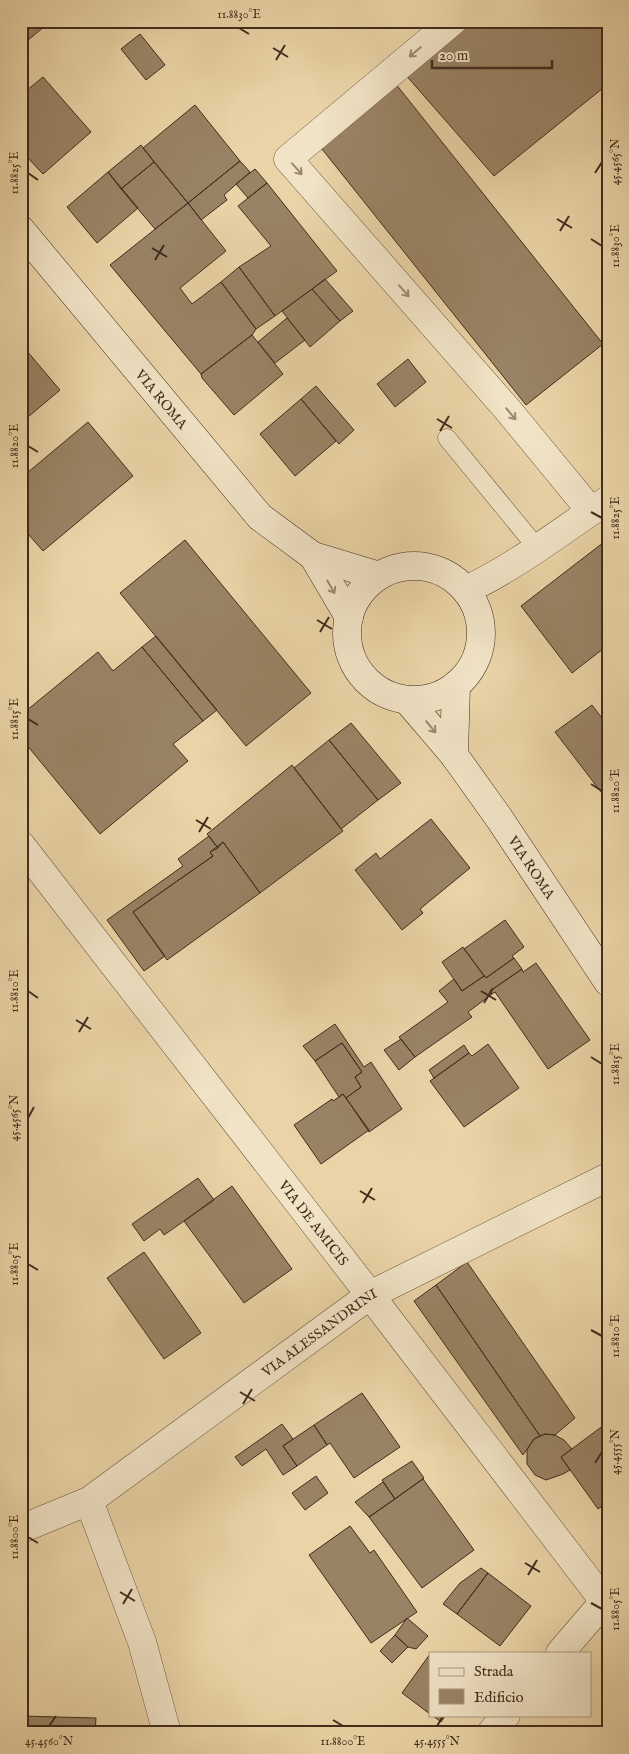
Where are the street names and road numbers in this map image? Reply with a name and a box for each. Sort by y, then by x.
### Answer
street label: VIA ROMA [130,365,191,434]
street label: VIA ROMA [503,832,559,903]
street label: VIA DE AMICIS [274,1176,352,1270]
street label: VIA ALESSANDRINI [258,1285,380,1382]

